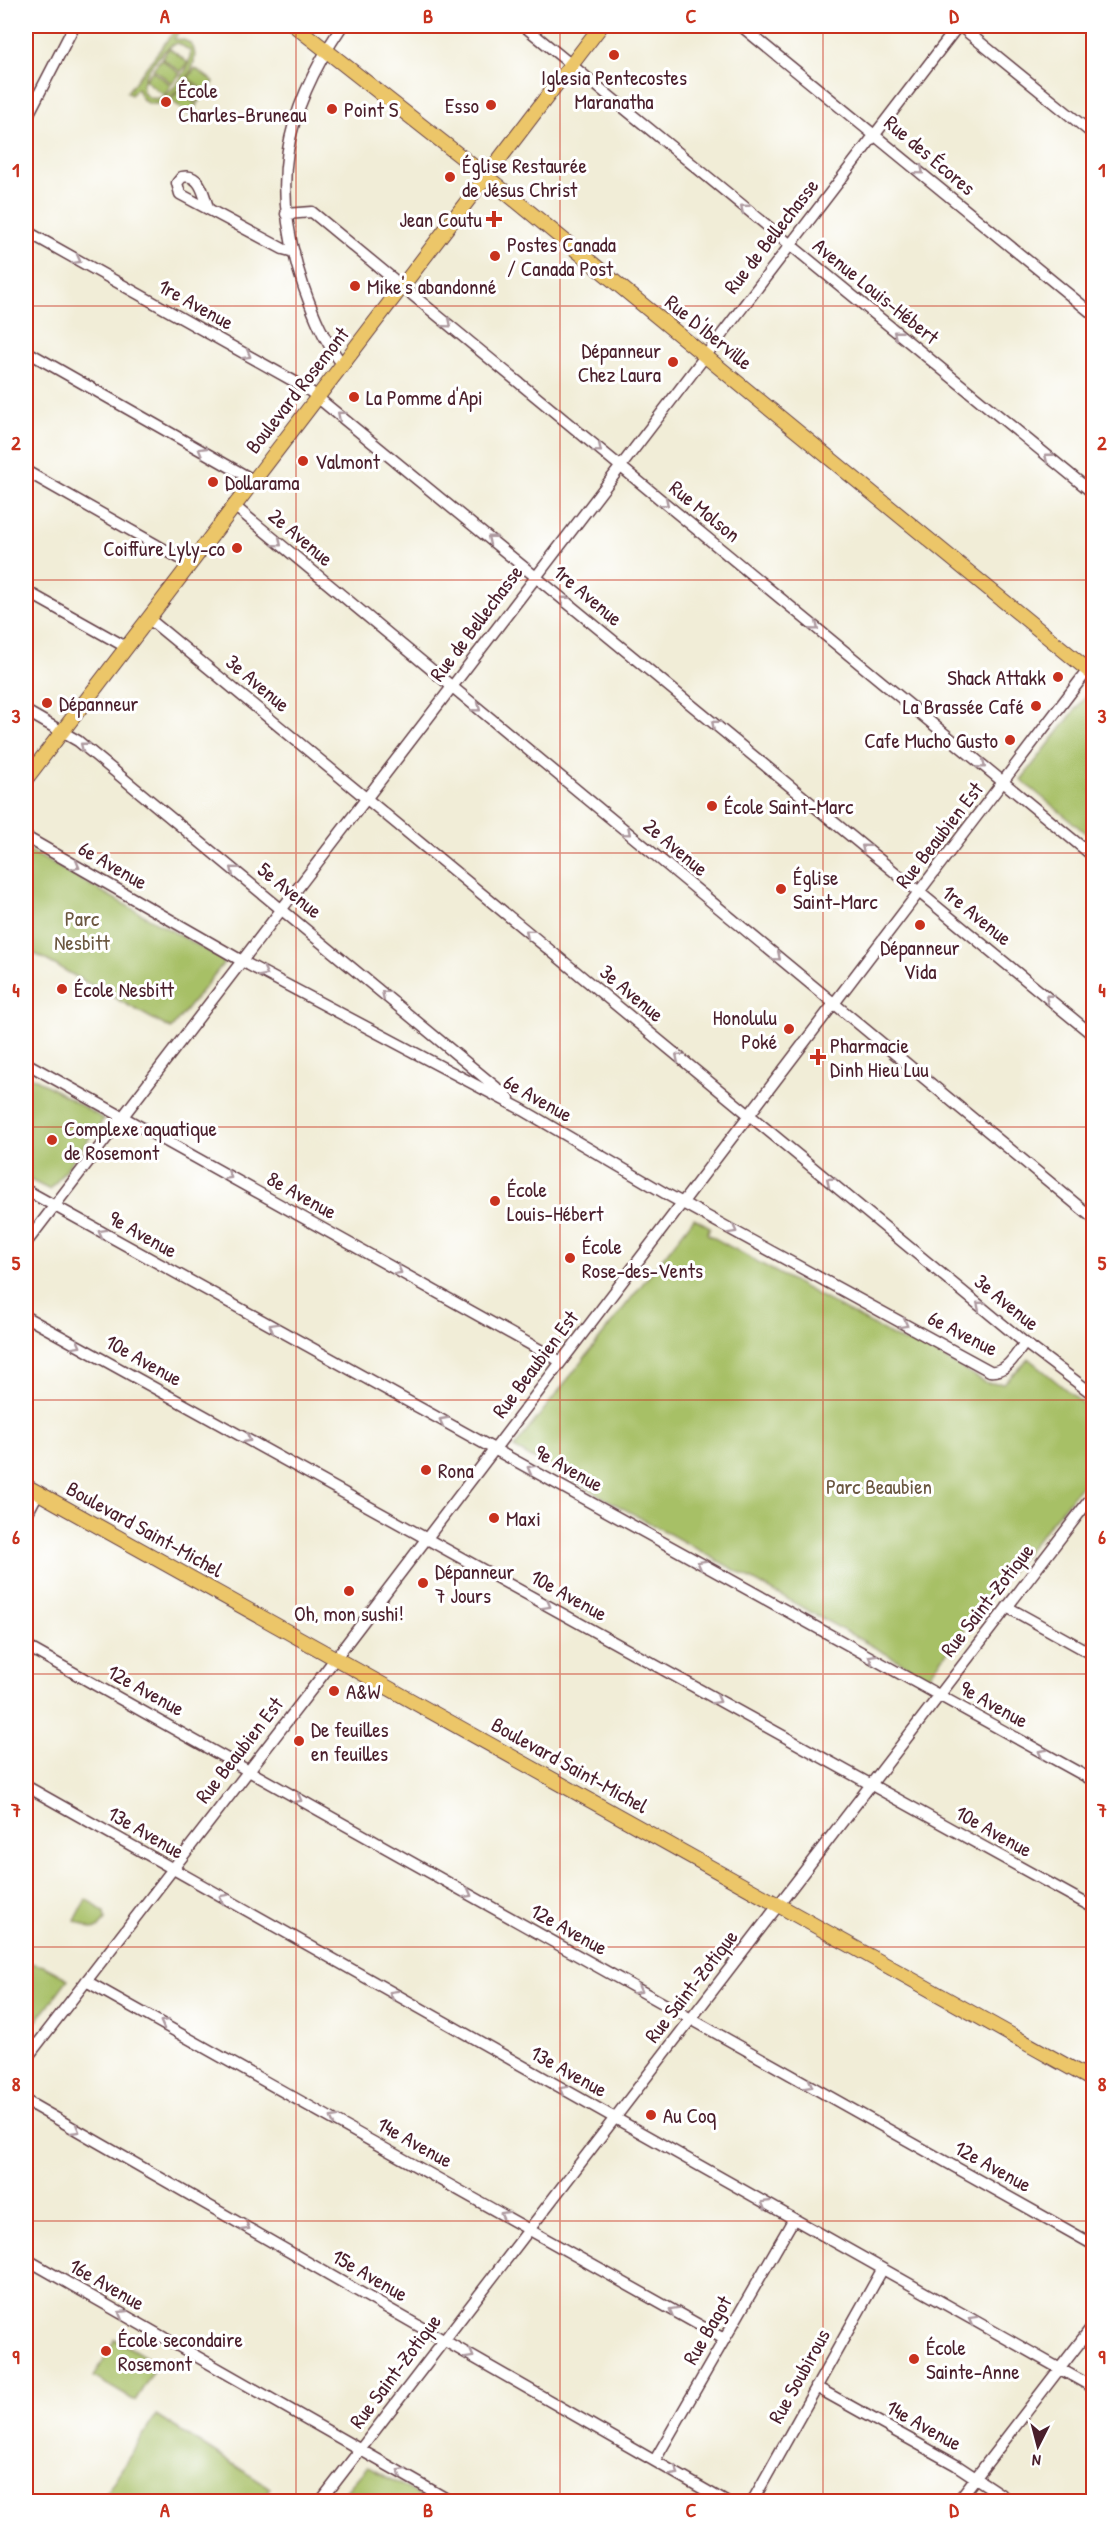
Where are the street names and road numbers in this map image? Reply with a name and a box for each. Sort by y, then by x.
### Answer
street label: Rue des Écores [878,108,982,202]
street label: Rue de Bellechasse [717,172,825,300]
street label: Avenue Louis-Hébert [807,231,946,351]
street label: 1re Avenue [153,271,239,337]
street label: Rue D'Iberville [659,288,759,376]
street label: Boulevard Rosemont [238,320,356,459]
street label: Rue Molson [663,473,747,549]
street label: 2e Avenue [262,501,340,573]
street label: 1re Avenue [547,557,629,633]
street label: Rue de Bellechasse [423,559,529,687]
street label: 3e Avenue [220,648,296,718]
street label: Rue Beaubien Est [888,775,990,894]
street label: 2e Avenue [637,811,715,883]
street label: 6e Avenue [73,834,153,896]
street label: 5e Avenue [252,855,328,925]
street label: 1re Avenue [936,878,1018,952]
street label: 3e Avenue [594,958,670,1028]
street label: 6e Avenue [498,1067,578,1129]
street label: 8e Avenue [262,1164,342,1226]
street label: 9e Avenue [104,1203,182,1265]
street label: 3e Avenue [968,1267,1046,1337]
street label: 6e Avenue [923,1303,1003,1363]
street label: Rue Beaubien Est [485,1304,585,1424]
street label: 10e Avenue [100,1327,188,1393]
street label: 9e Avenue [530,1437,608,1499]
street label: Boulevard Saint-Michel [61,1474,229,1584]
street label: Rue Saint-Zotique [934,1537,1040,1663]
street label: 10e Avenue [525,1562,613,1628]
street label: 12e Avenue [102,1657,190,1723]
street label: 9e Avenue [955,1673,1033,1735]
street label: Rue Beaubien Est [188,1690,290,1809]
street label: Boulevard Saint-Michel [486,1710,654,1820]
street label: 10e Avenue [950,1798,1038,1864]
street label: 13e Avenue [103,1799,189,1865]
street label: 12e Avenue [525,1896,613,1962]
street label: Rue Saint-Zotique [638,1923,744,2049]
street label: 13e Avenue [525,2038,613,2104]
street label: 14e Avenue [372,2109,458,2175]
street label: 12e Avenue [949,2133,1037,2199]
street label: 15e Avenue [327,2242,413,2308]
street label: 16e Avenue [64,2251,150,2317]
street label: Rue Bagot [676,2290,739,2370]
street label: Rue Saint-Zotique [342,2308,448,2434]
street label: Rue Soubirous [761,2323,837,2429]
street label: 14e Avenue [881,2392,967,2458]

